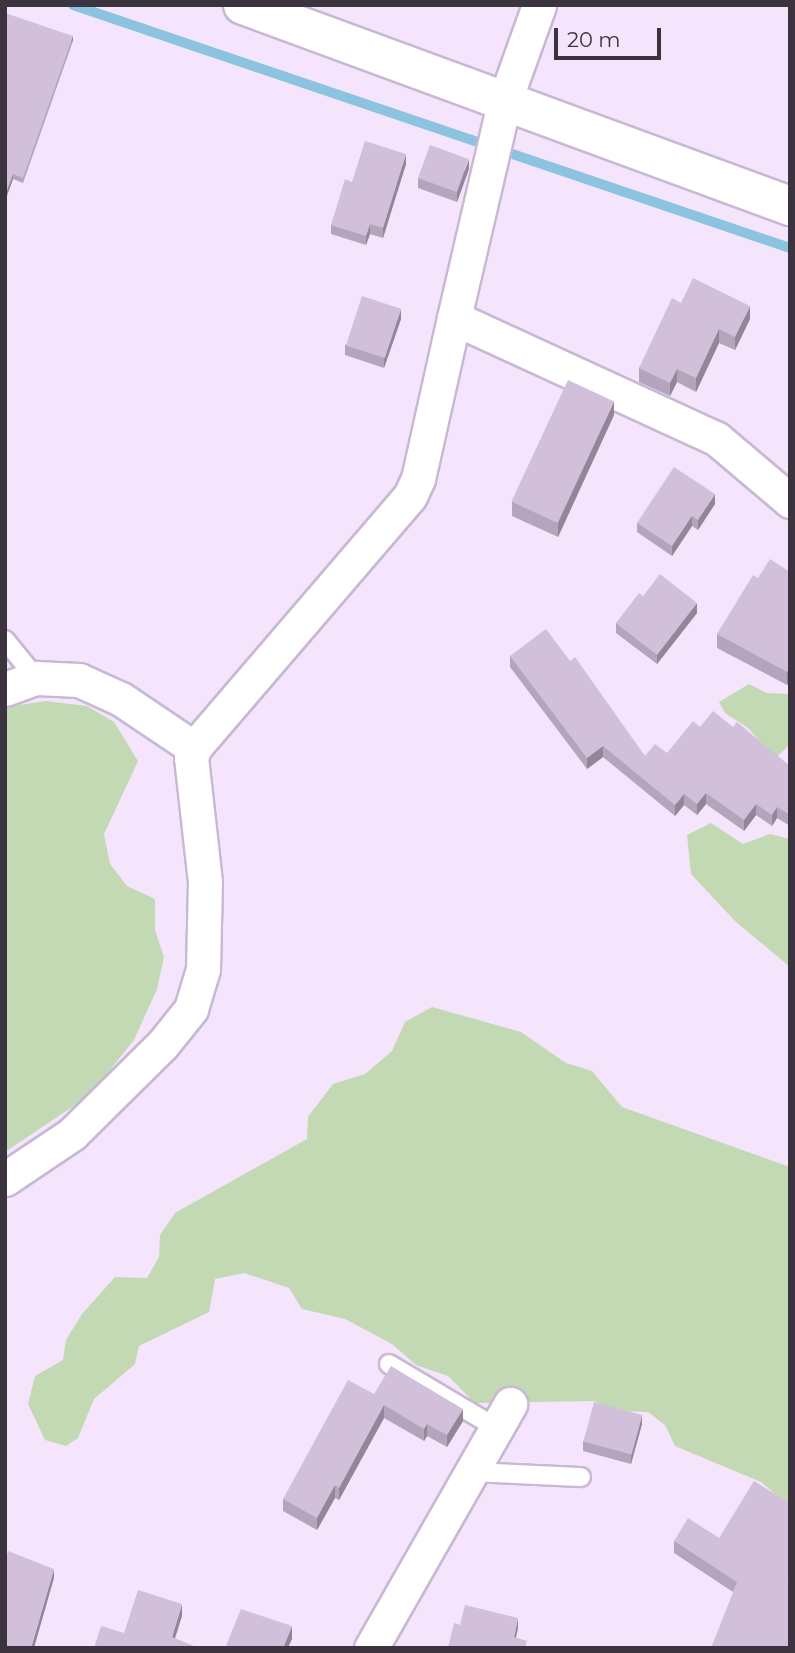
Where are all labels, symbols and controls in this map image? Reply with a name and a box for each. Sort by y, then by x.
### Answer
scale bar [557,14,664,58]
text: 20 m [567,27,621,52]

